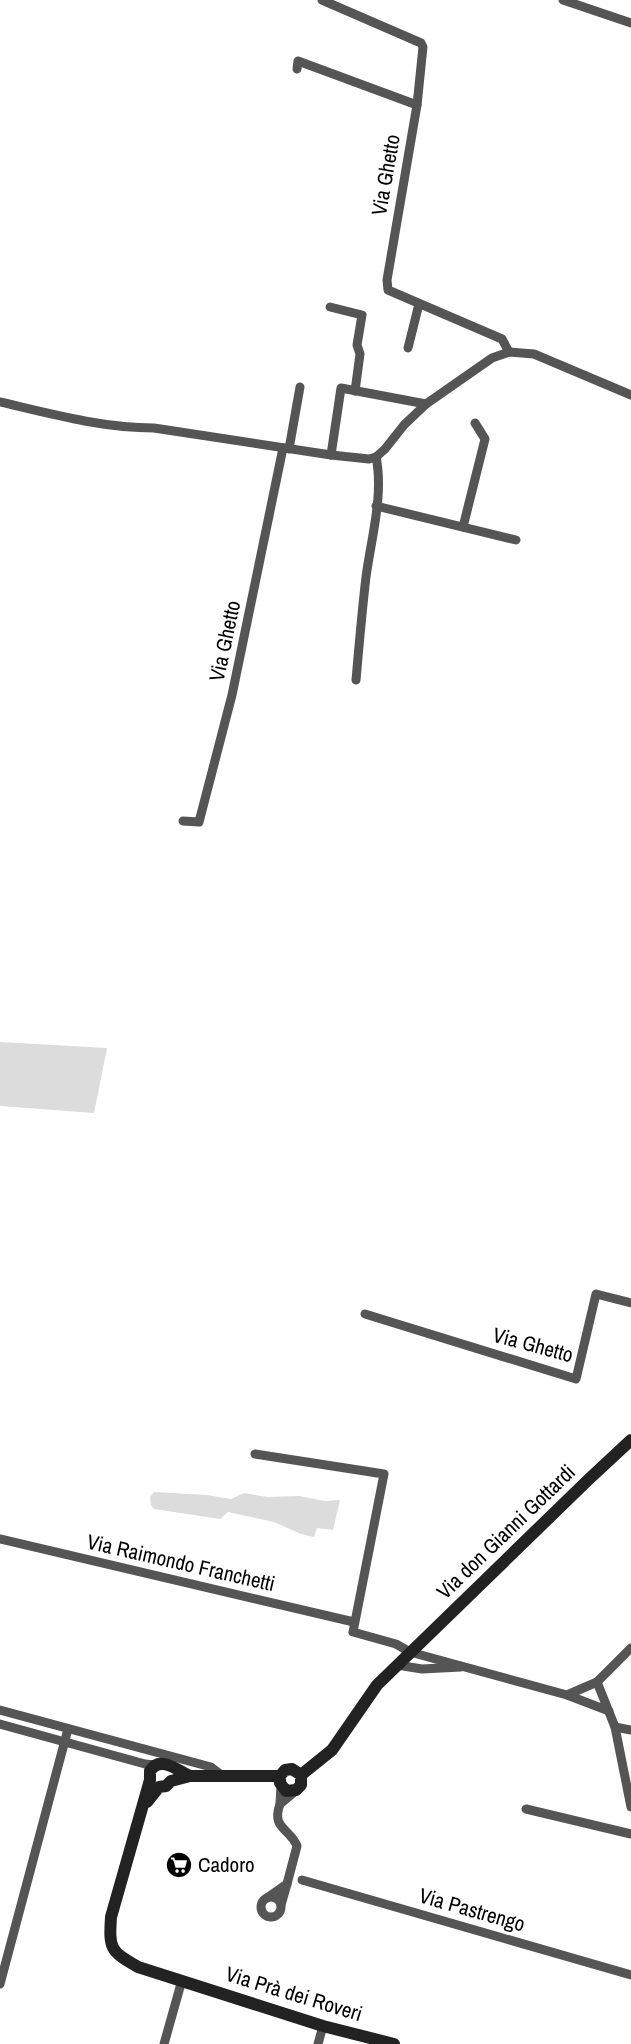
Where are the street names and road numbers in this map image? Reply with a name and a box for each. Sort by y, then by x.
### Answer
street label: Via Ghetto [364,132,407,218]
street label: Via Ghetto [202,598,247,684]
street label: Via Ghetto [490,1320,577,1369]
street label: Via don Gianni Gottardi [430,1458,581,1605]
street label: Via Raimondo Franchetti [84,1527,278,1598]
street label: Via Pastrengo [416,1881,528,1938]
street label: Via Prà dei Roveri [222,1959,366,2028]

